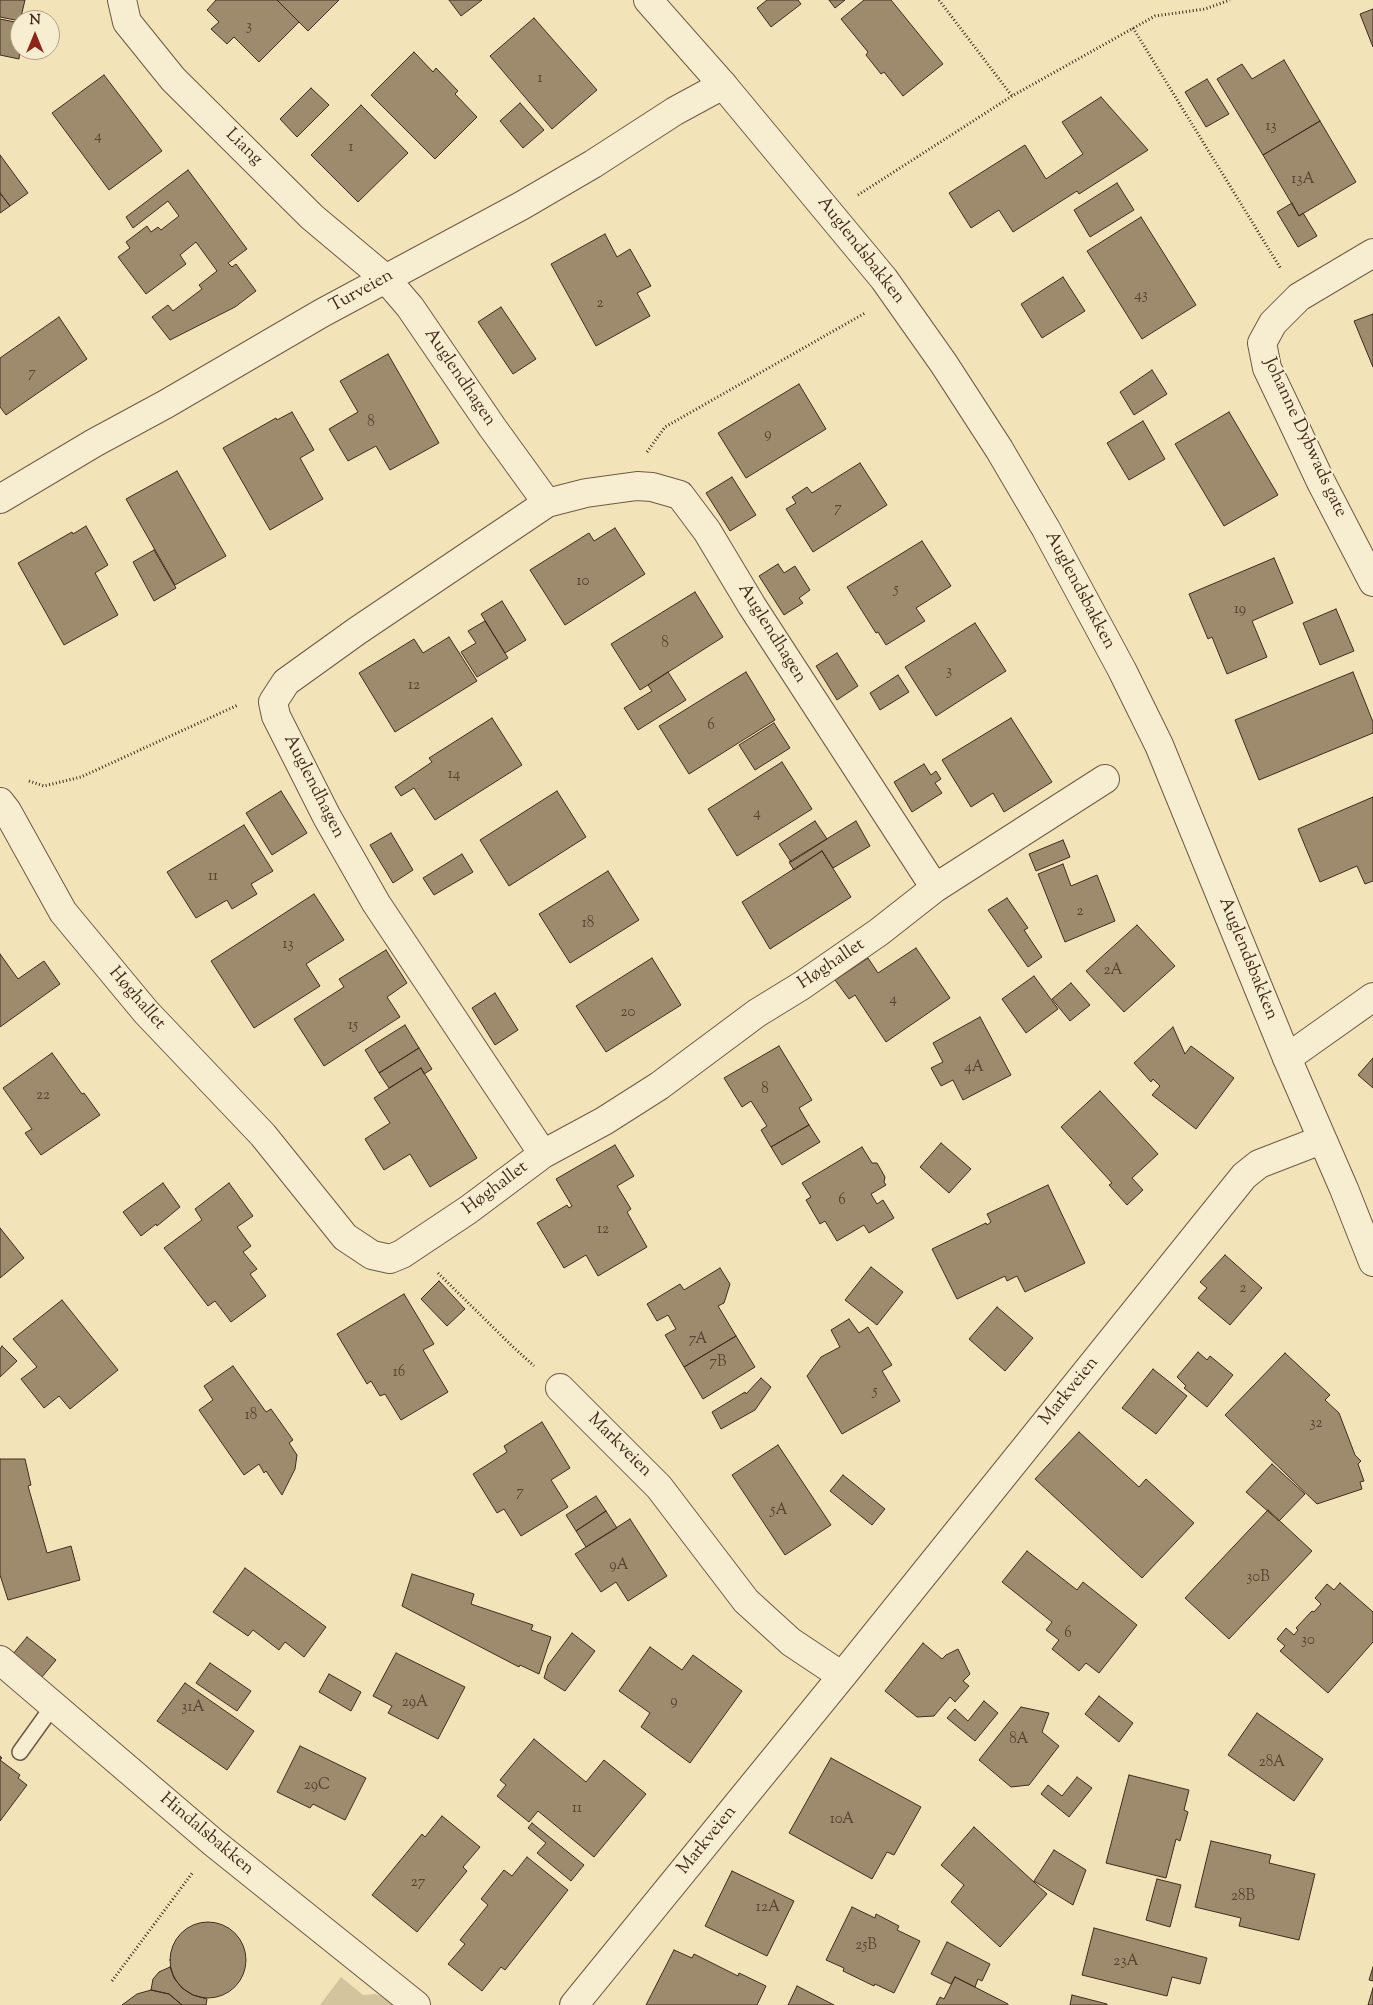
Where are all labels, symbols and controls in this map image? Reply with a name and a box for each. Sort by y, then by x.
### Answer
north arrow [10,10,60,60]
text: N [29,11,41,31]
house number: 3 [246,18,252,36]
house number: 1 [537,70,543,88]
house number: 13 [1265,118,1277,136]
street label: Liang [220,125,266,171]
house number: 4 [94,128,102,146]
house number: 1 [348,139,354,157]
house number: 13A [1291,171,1315,189]
street label: Auglendsbakken [811,193,909,309]
street label: Turveien [326,266,398,318]
house number: 43 [1134,287,1148,305]
house number: 2 [596,295,604,313]
street label: Auglendhagen [418,325,500,431]
street label: Johanne Dybwads gate [1258,355,1350,521]
house number: 7 [28,365,36,383]
house number: 8 [367,414,375,432]
house number: 9 [764,426,772,444]
house number: 7 [834,500,842,518]
street label: Auglendsbakken [1039,528,1119,654]
house number: 10 [577,573,589,591]
street label: Auglendhagen [732,580,810,688]
house number: 5 [893,581,899,599]
house number: 19 [1234,601,1246,619]
house number: 8 [661,635,669,653]
house number: 3 [946,663,952,681]
house number: 12 [408,677,420,695]
house number: 6 [707,717,715,735]
street label: Auglendhagen [278,732,348,842]
house number: 14 [448,766,460,784]
house number: 4 [753,805,761,823]
house number: 11 [208,868,218,886]
street label: Auglendsbakken [1213,895,1281,1023]
house number: 2 [1076,903,1084,921]
house number: 18 [582,915,594,933]
street label: Høghallet [794,935,870,995]
house number: 13 [282,936,294,954]
house number: 2A [1103,962,1123,980]
street label: Høghallet [103,963,169,1035]
house number: 4 [889,991,897,1009]
house number: 20 [621,1004,635,1022]
house number: 15 [348,1017,358,1035]
house number: 4A [964,1059,984,1077]
house number: 8 [761,1081,769,1099]
house number: 22 [36,1087,50,1105]
street label: Høghallet [459,1157,533,1221]
house number: 6 [838,1192,846,1210]
house number: 12 [597,1221,609,1239]
house number: 2 [1239,1280,1247,1298]
house number: 7A [689,1331,707,1349]
street label: Markveien [1036,1353,1104,1431]
house number: 7B [710,1354,726,1372]
house number: 16 [393,1364,405,1382]
house number: 5 [872,1383,878,1401]
house number: 18 [245,1407,257,1425]
street label: Markveien [582,1409,656,1483]
house number: 32 [1309,1415,1323,1433]
house number: 7 [516,1484,524,1502]
house number: 5A [770,1502,788,1520]
house number: 9A [609,1557,629,1575]
house number: 30B [1246,1569,1270,1587]
house number: 6 [1064,1625,1072,1643]
house number: 30 [1301,1632,1315,1650]
house number: 9 [670,1693,678,1711]
house number: 29A [402,1694,428,1712]
house number: 31A [181,1699,205,1717]
house number: 8A [1009,1731,1029,1749]
house number: 28A [1259,1754,1285,1772]
house number: 29C [304,1777,330,1795]
street label: Hindalsbakken [154,1789,258,1881]
house number: 11 [572,1800,582,1818]
street label: Markveien [674,1802,742,1880]
house number: 10A [830,1811,854,1829]
house number: 27 [411,1874,425,1892]
house number: 28B [1231,1888,1255,1906]
house number: 12A [756,1899,780,1917]
house number: 25B [855,1937,877,1955]
house number: 23A [1113,1953,1139,1971]

